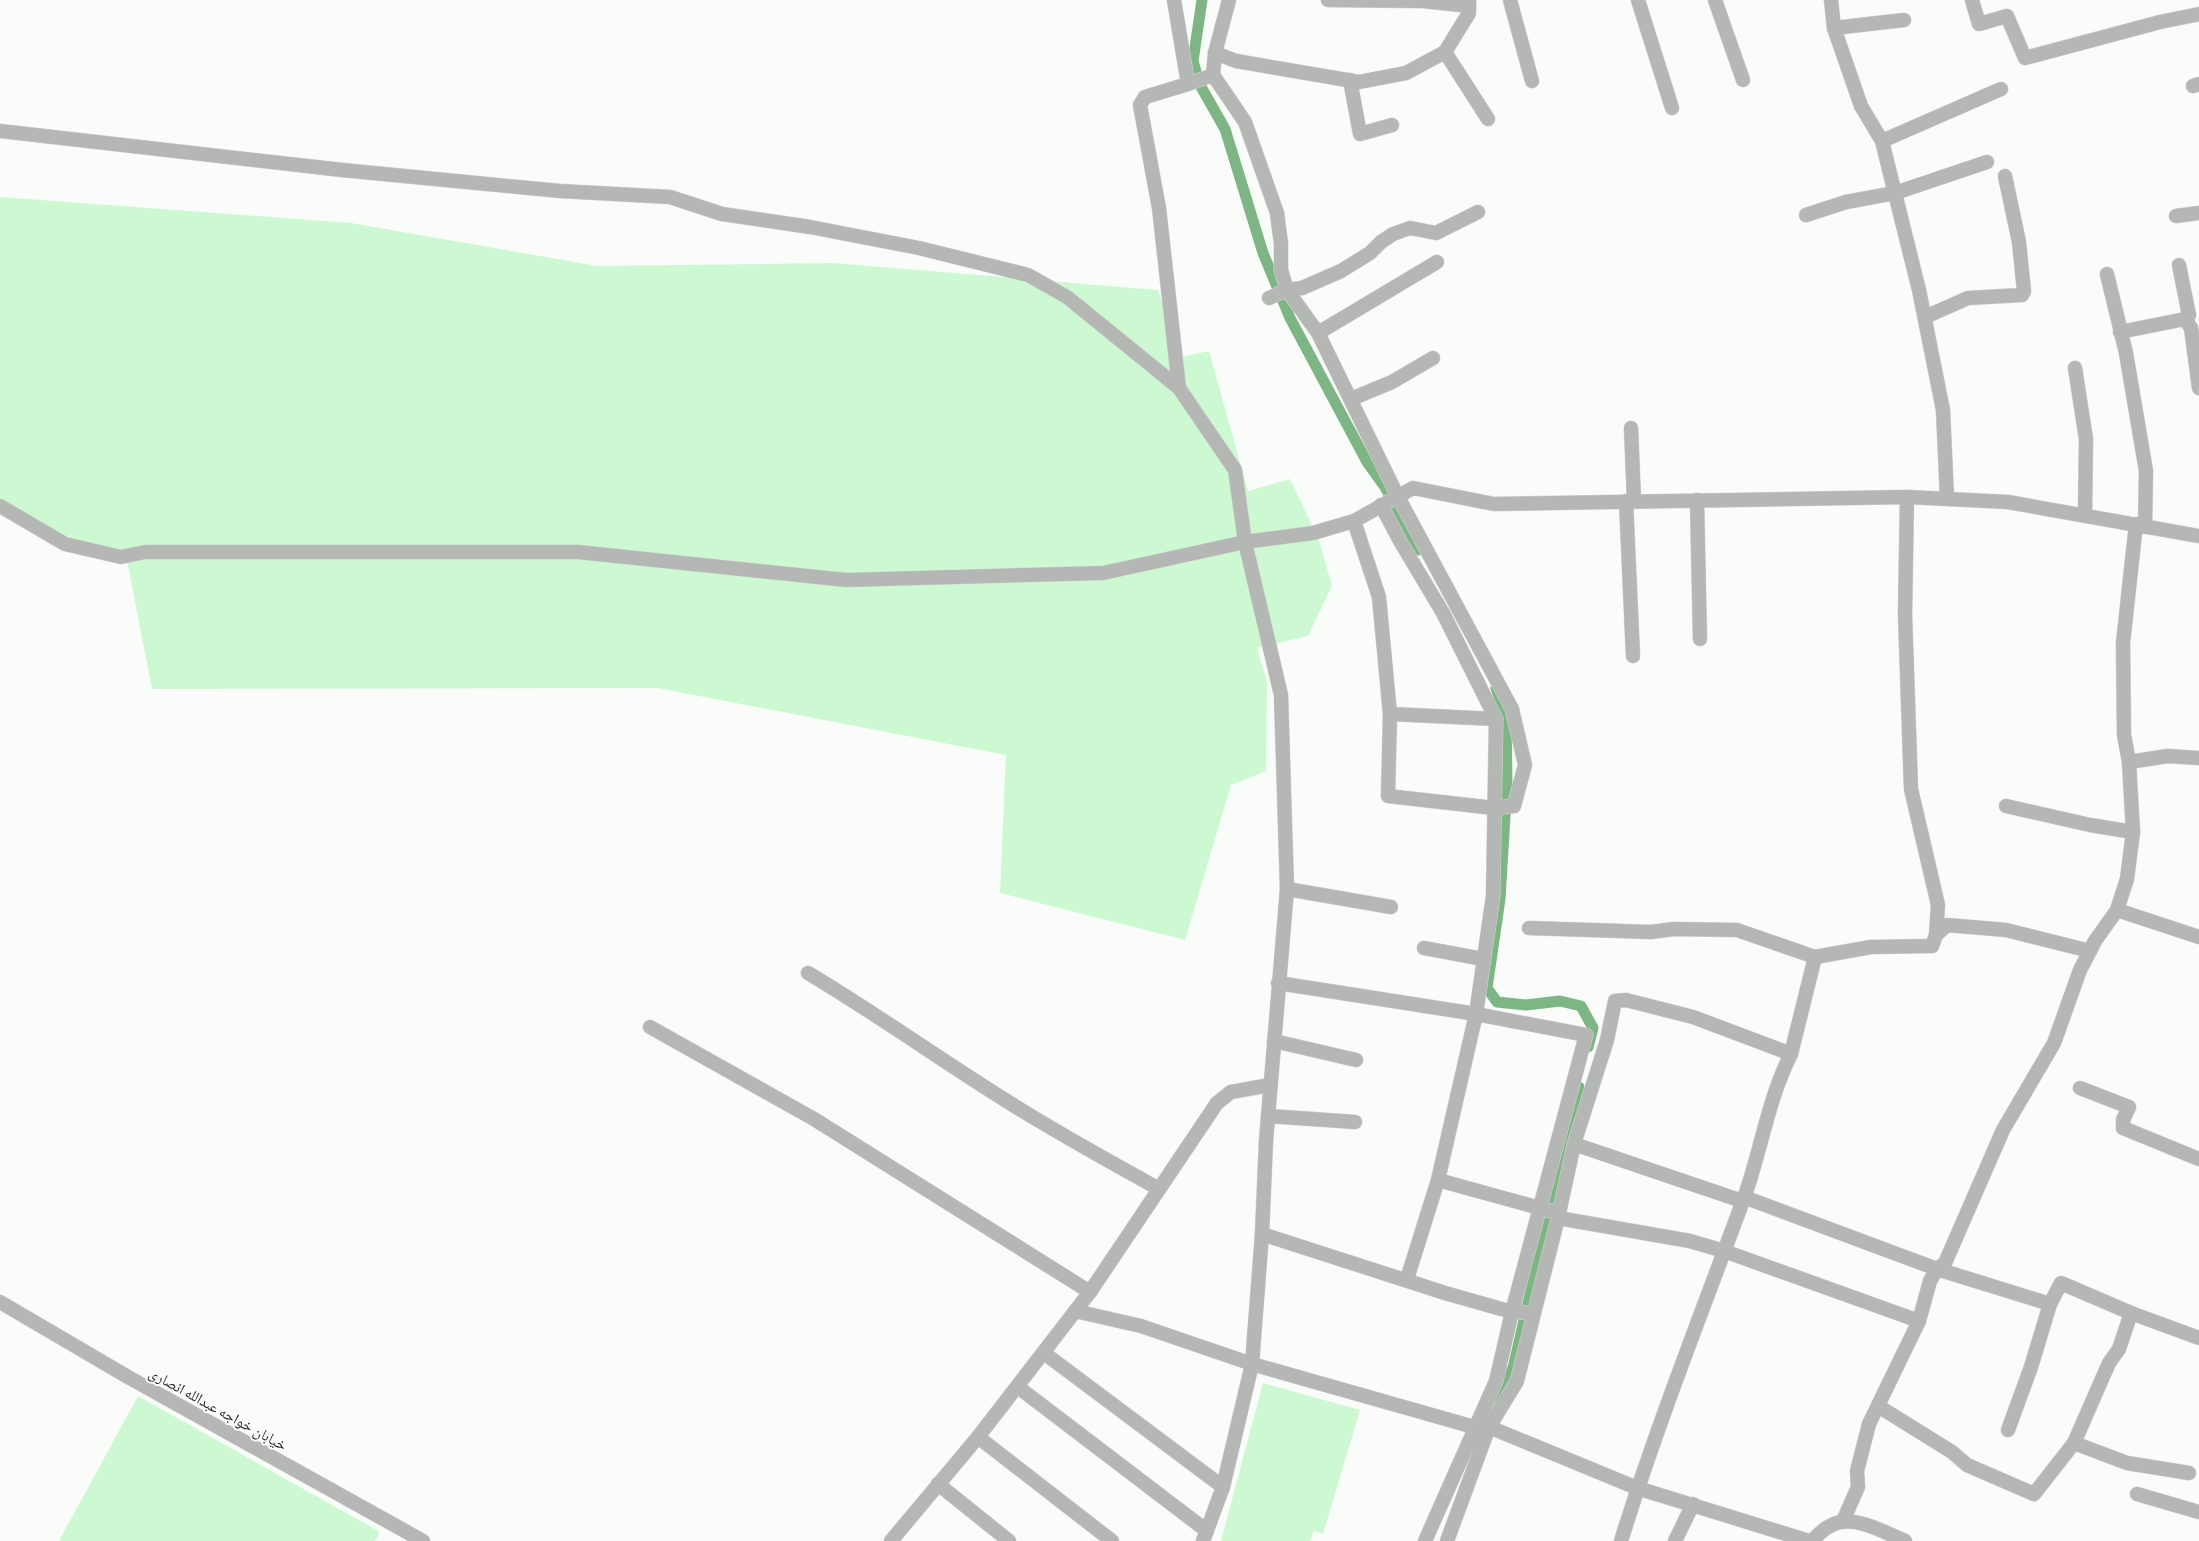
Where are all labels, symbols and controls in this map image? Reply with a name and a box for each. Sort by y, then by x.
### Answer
street label: خیابان خواجه عبدالله انصاری [145,1364,290,1455]

